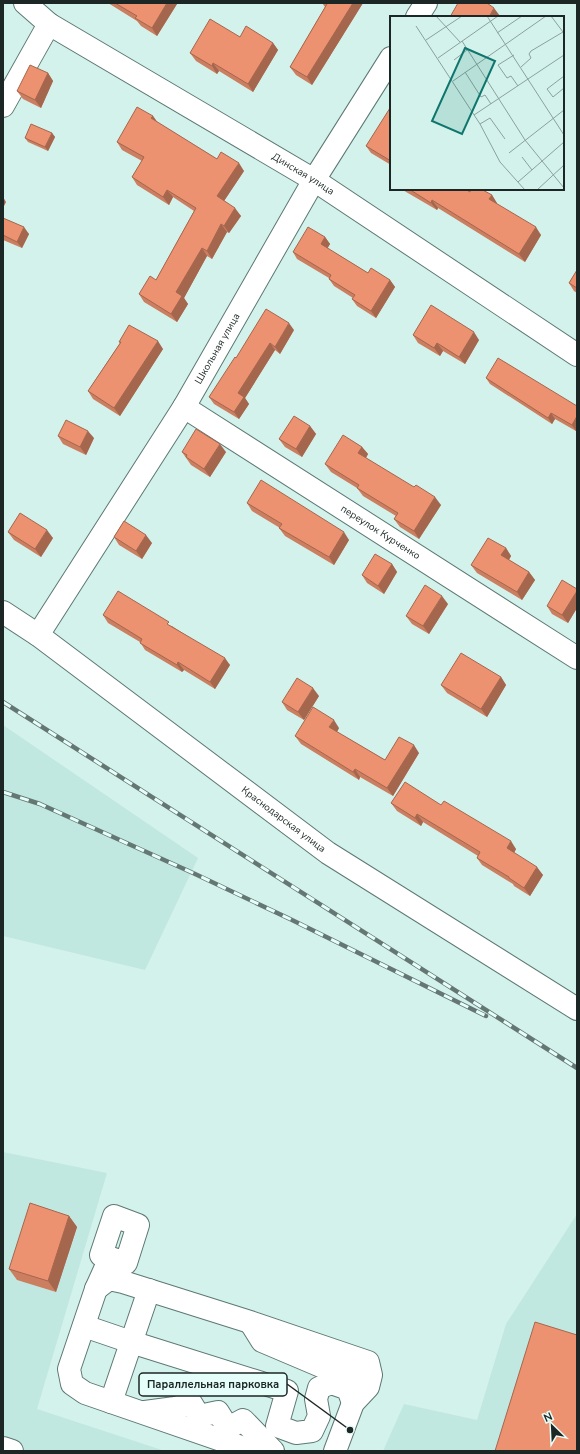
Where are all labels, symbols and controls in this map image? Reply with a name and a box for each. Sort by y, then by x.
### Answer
inset map [390,16,564,190]
street label: Динская улица [269,150,337,199]
street label: Школьная улица [192,311,243,387]
street label: переулок Курченко [338,502,423,563]
street label: Краснодарская улица [238,783,329,856]
callout: Параллельная парковка [139,1373,287,1396]
text: Параллельная парковка [147,1377,279,1392]
north arrow [532,1406,572,1446]
text: N [541,1409,555,1426]

